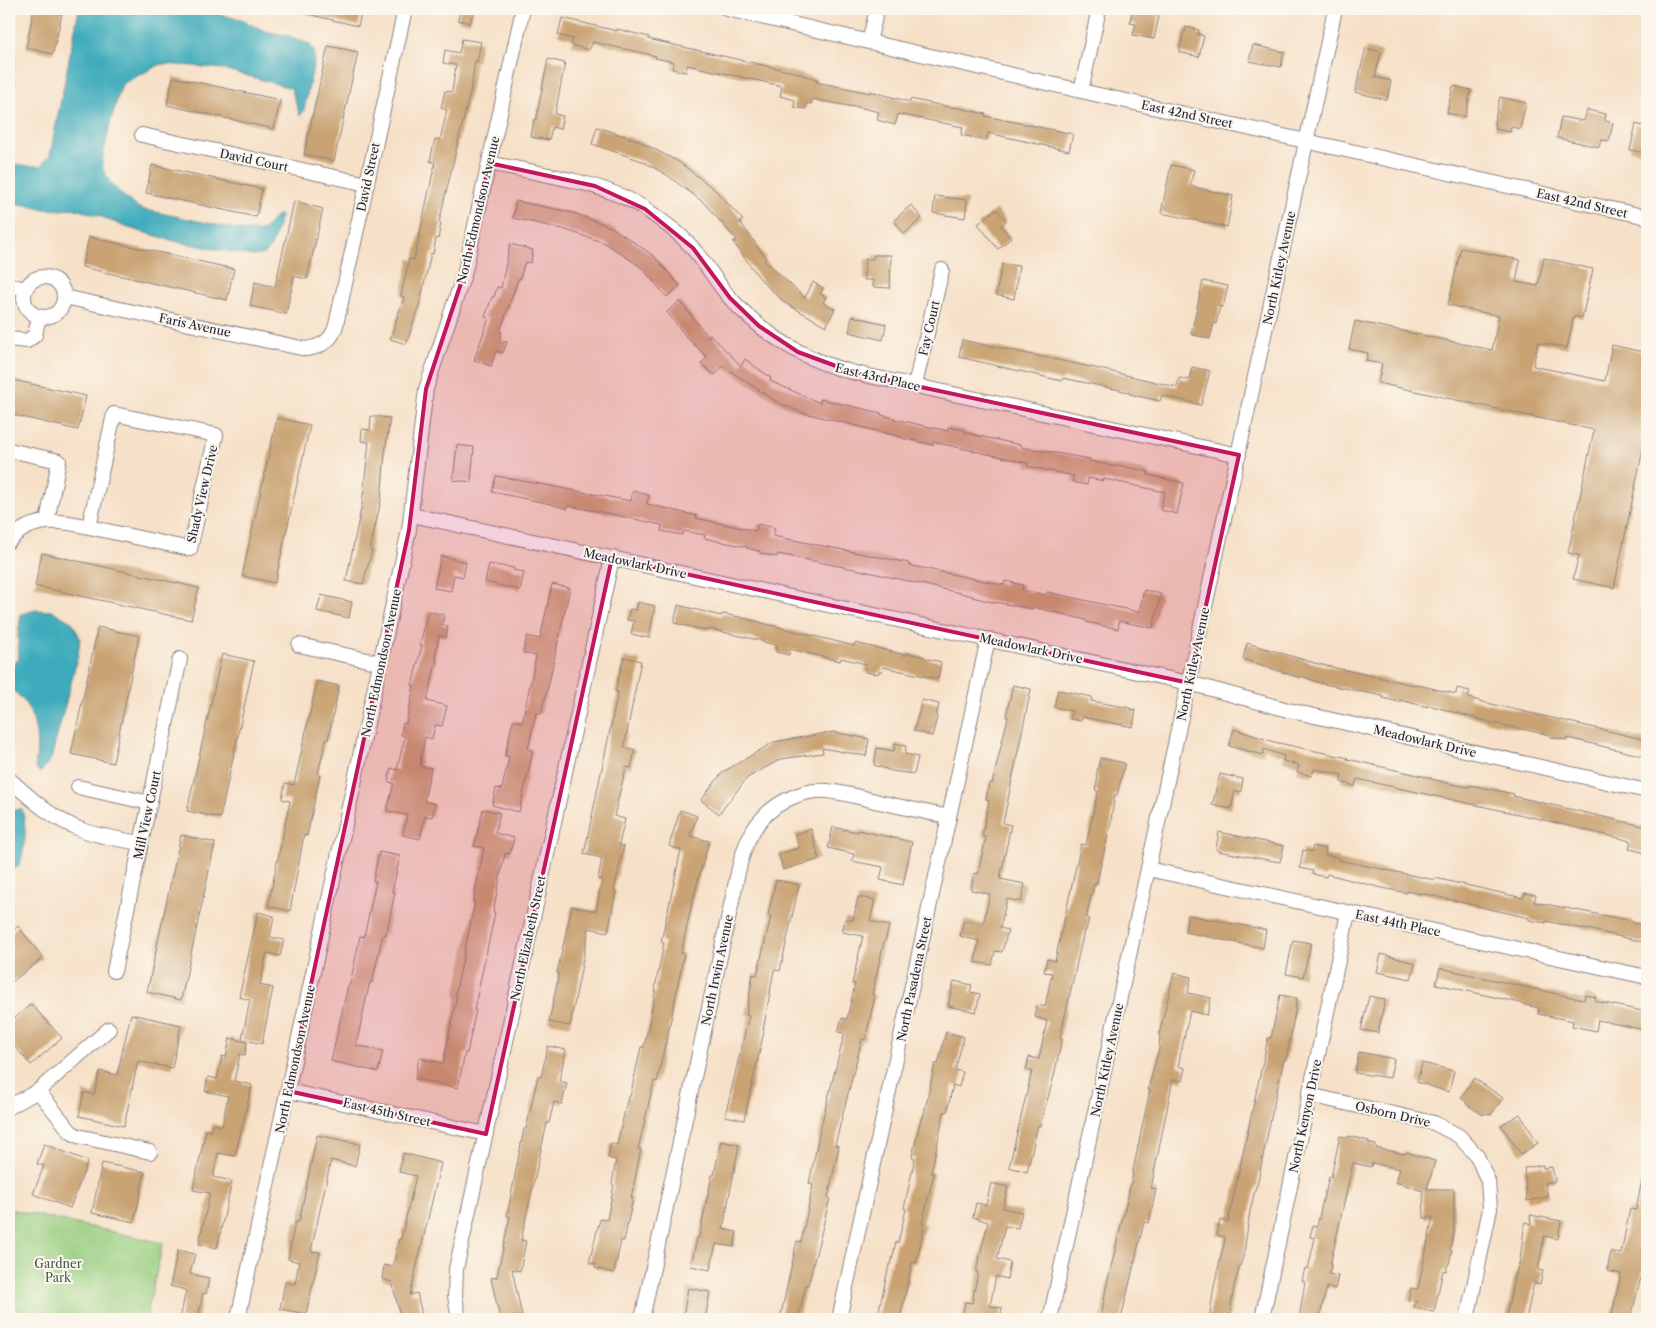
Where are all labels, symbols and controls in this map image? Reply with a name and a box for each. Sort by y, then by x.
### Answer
street label: East 42nd Street [1140,97,1235,131]
street label: North Edmondson Avenue [454,134,502,285]
street label: David Street [353,140,383,213]
street label: David Court [218,145,290,175]
street label: East 42nd Street [1535,185,1630,221]
street label: North Kitley Avenue [1260,209,1298,326]
street label: Fay Court [915,298,943,357]
street label: Faris Avenue [158,310,233,340]
street label: East 43rd Place [834,360,922,394]
street label: Shady View Drive [183,443,221,544]
street label: Meadowlark Drive [582,545,688,581]
street label: North Edmondson Avenue [358,587,404,739]
street label: North Kitley Avenue [1174,605,1212,722]
street label: Meadowlark Drive [978,630,1084,666]
street label: Meadowlark Drive [1372,722,1478,760]
street label: Mill View Court [130,768,164,861]
street label: North Elizabeth Street [507,873,549,1002]
street label: East 44th Place [1354,907,1442,939]
street label: North Irwin Avenue [698,913,736,1027]
street label: North Pasadena Street [893,914,935,1043]
street label: North Edmondson Avenue [272,983,318,1135]
street label: North Kitley Avenue [1088,1001,1126,1118]
street label: North Kenyon Drive [1286,1058,1324,1174]
street label: East 45th Street [342,1095,433,1130]
street label: Osborn Drive [1354,1098,1432,1130]
park label: Gardner Park [34,1256,82,1285]

